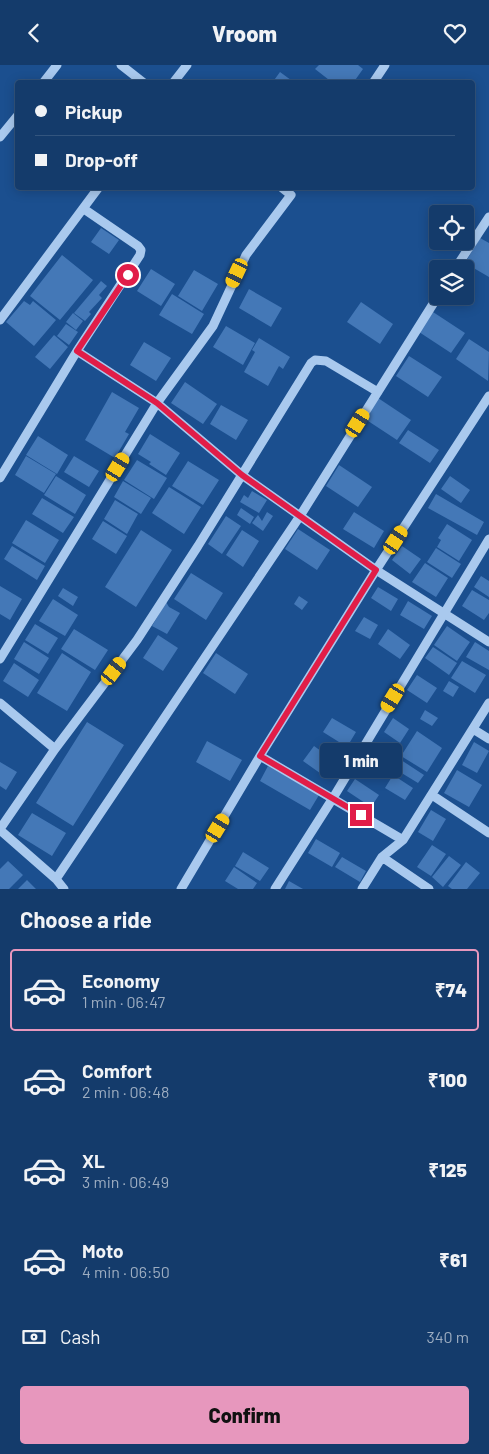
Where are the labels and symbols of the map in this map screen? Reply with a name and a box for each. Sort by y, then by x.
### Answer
car [223,256,250,290]
route start [117,264,139,286]
car [343,406,372,440]
car [103,450,132,484]
car [381,523,410,557]
car [98,655,129,687]
car [378,681,407,715]
callout: 1 min [320,743,402,777]
route end [350,804,372,826]
car [203,811,232,845]

